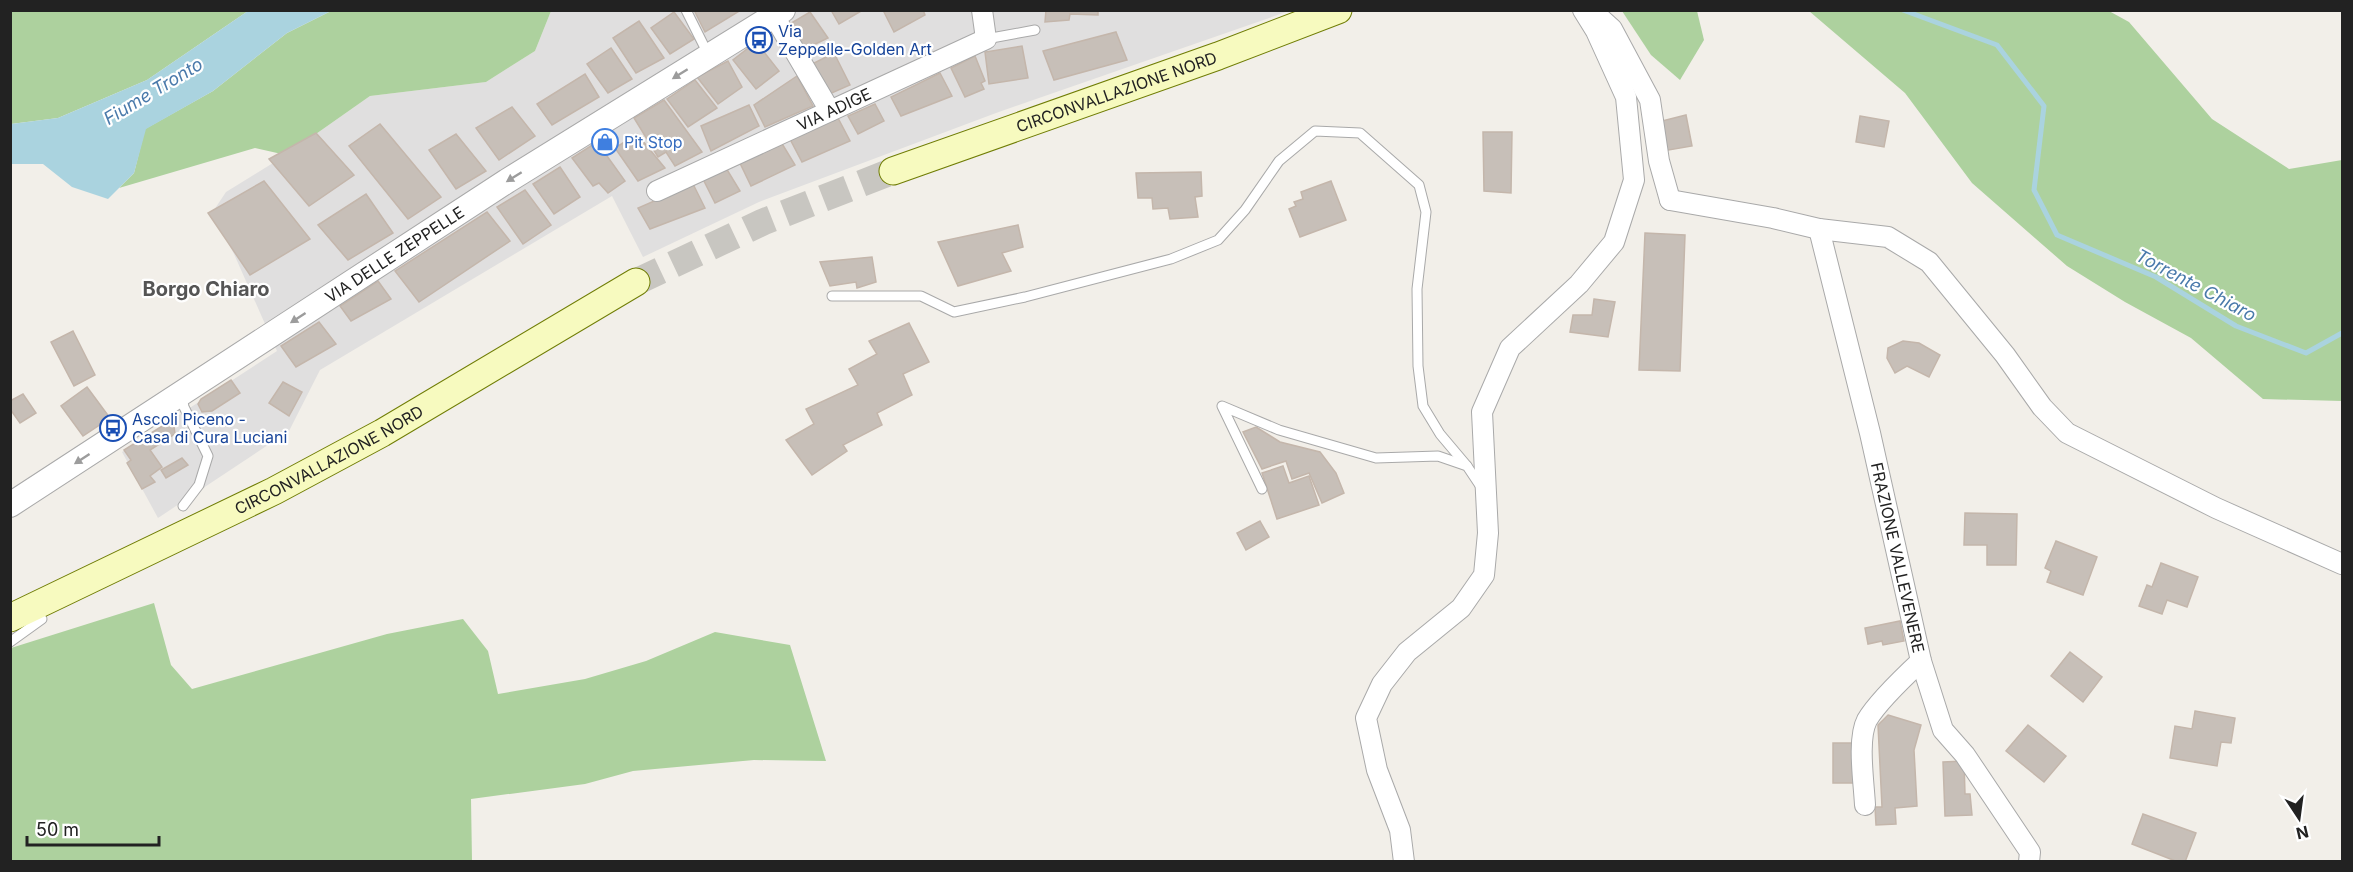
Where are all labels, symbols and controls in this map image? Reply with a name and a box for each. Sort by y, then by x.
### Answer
place label: Via Zeppelle-Golden Art [778,21,932,59]
bus stop icon: Via Zeppelle-Golden Art [744,25,774,55]
street label: CIRCONVALLAZIONE NORD [1013,47,1219,137]
water label: Fiume Tronto [100,53,206,129]
one-way arrow [672,69,688,80]
street label: VIA ADIGE [794,83,874,135]
shop icon: Pit Stop [590,127,620,157]
place label: Pit Stop [624,132,683,152]
one-way arrow [506,171,522,182]
street label: VIA DELLE ZEPPELLE [321,202,468,307]
water label: Torrente Chiaro [2132,244,2260,326]
district label: Borgo Chiaro [143,277,270,301]
one-way arrow [290,312,306,323]
street label: CIRCONVALLAZIONE NORD [231,401,427,518]
place label: Ascoli Piceno - Casa di Cura Luciani [132,409,287,447]
bus stop icon: Ascoli Piceno - Casa di Cura Luciani [98,413,128,443]
one-way arrow [74,453,90,464]
street label: FRAZIONE VALLEVENERE [1867,461,1929,655]
north arrow [2269,788,2329,848]
scale bar [27,809,159,847]
text: 50 m [36,819,79,840]
text: N [2294,821,2311,844]

